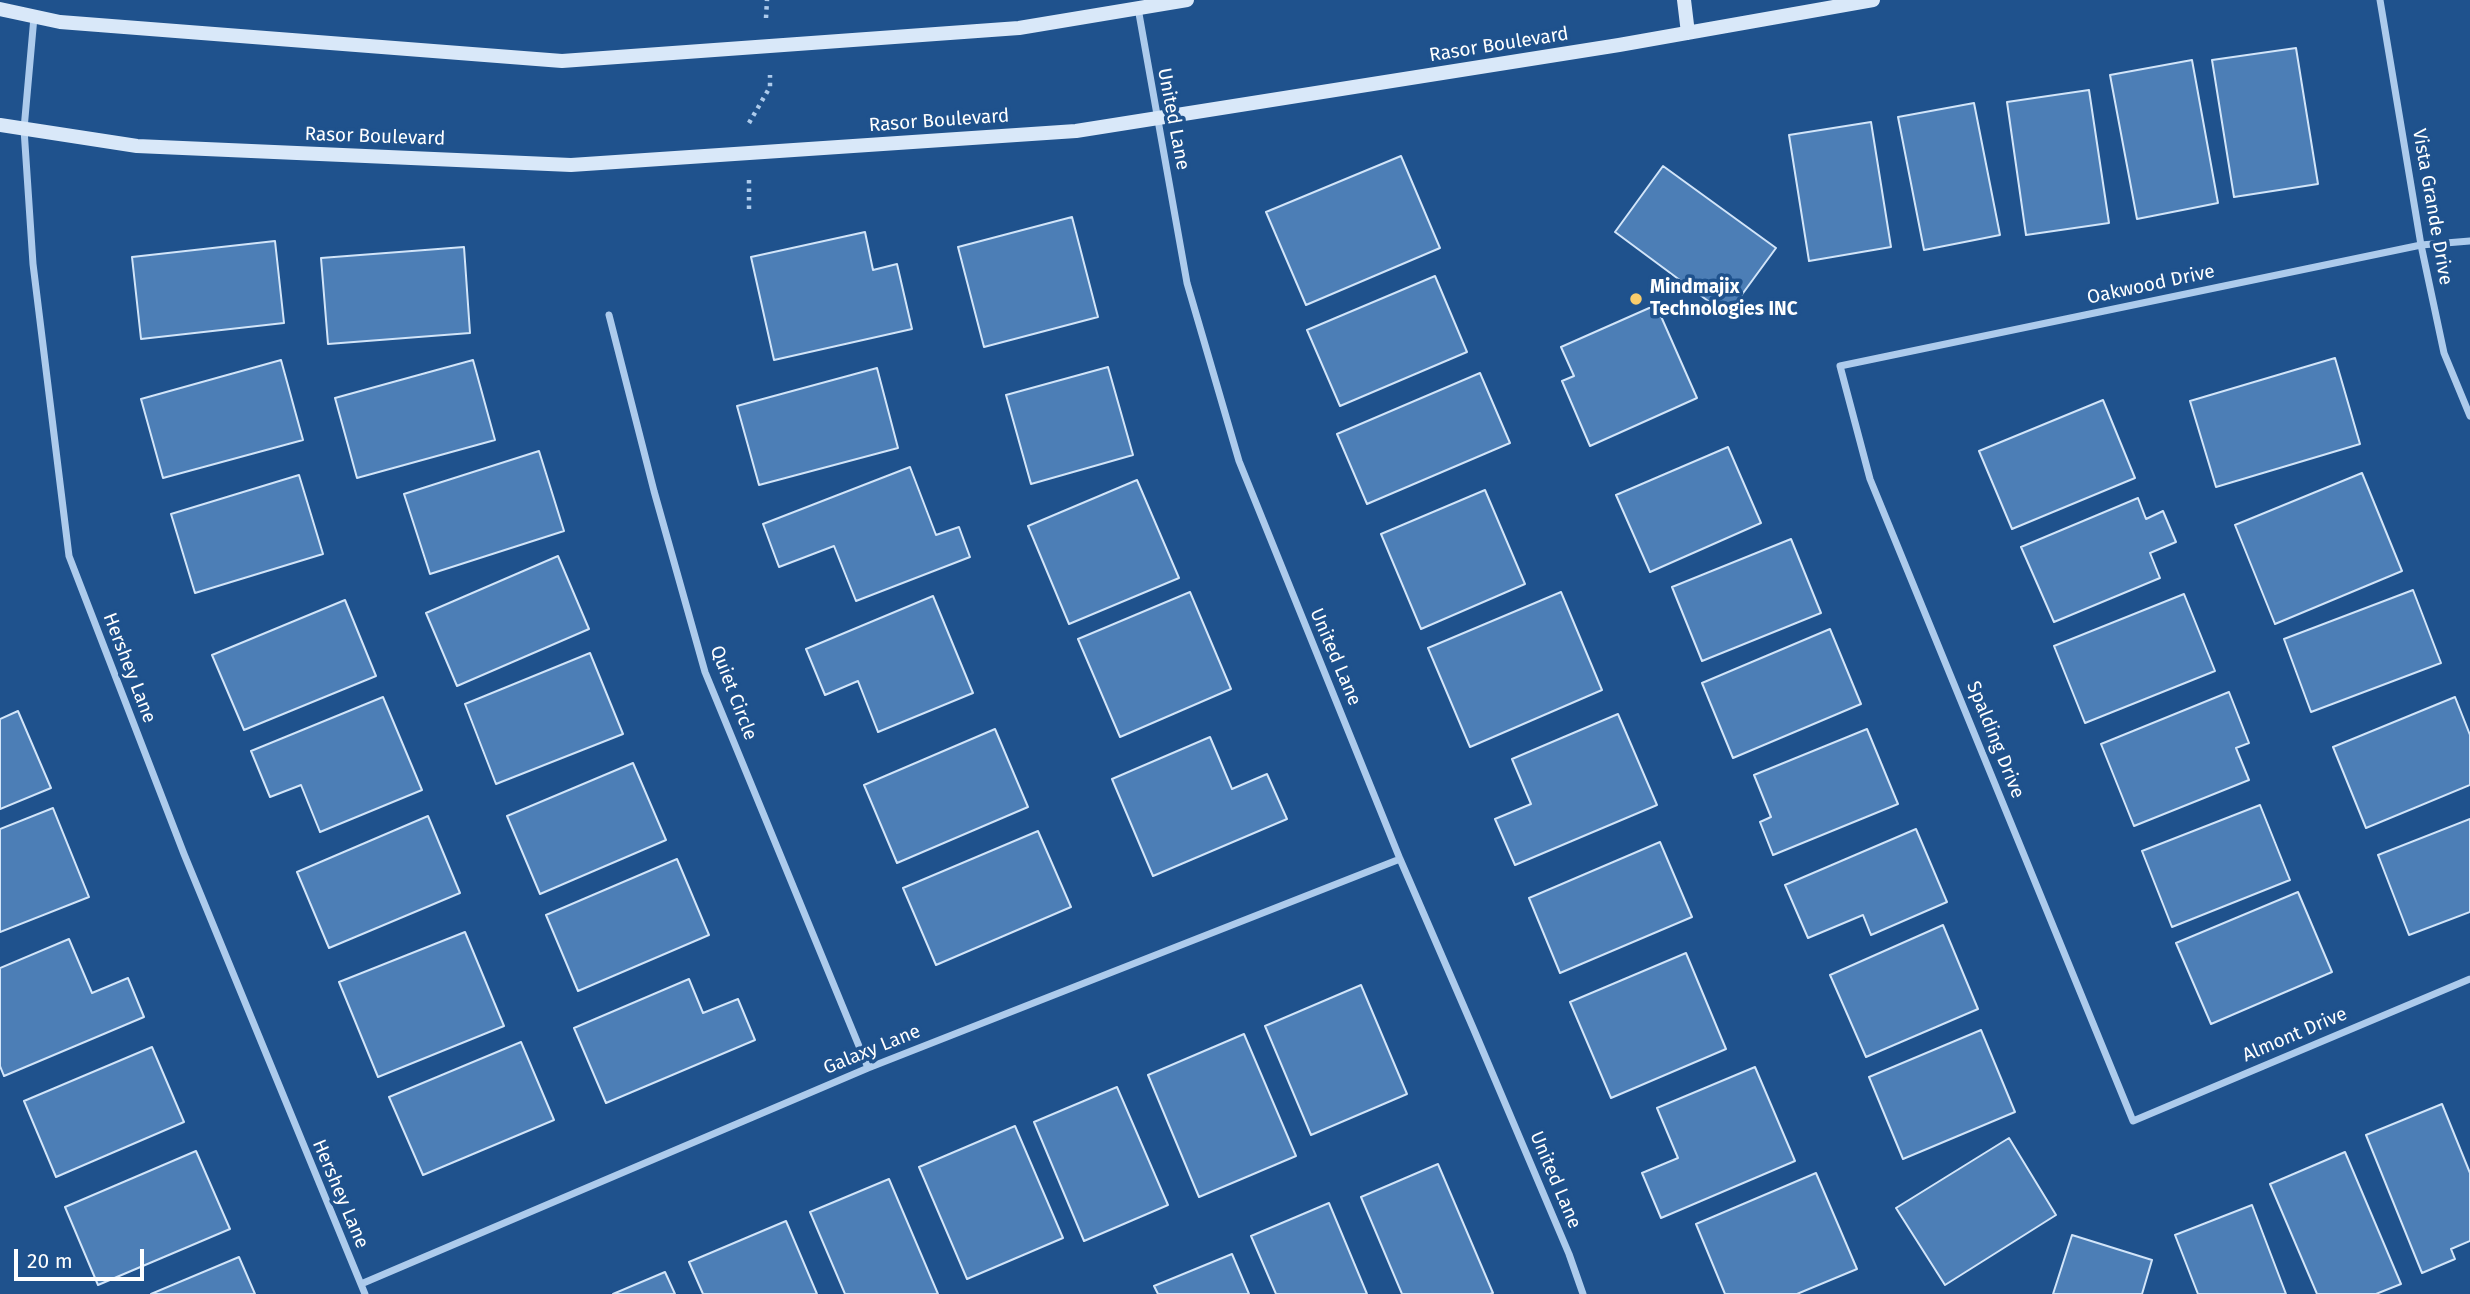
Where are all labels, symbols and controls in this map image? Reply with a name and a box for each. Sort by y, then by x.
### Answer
street label: Rasor Boulevard [1428,23,1570,67]
street label: United Lane [1152,66,1194,172]
street label: Rasor Boulevard [868,105,1010,137]
street label: Rasor Boulevard [304,123,446,151]
street label: Vista Grande Drive [2407,127,2457,287]
street label: Oakwood Drive [2085,260,2217,310]
place label: Mindmajix Technologies INC [1650,277,1798,321]
marker: Mindmajix Technologies INC [1628,291,1644,307]
street label: United Lane [1304,605,1366,709]
street label: Hershey Lane [98,610,160,726]
street label: Quiet Circle [705,642,761,744]
street label: Spalding Drive [1961,678,2029,802]
street label: Almont Drive [2239,1003,2351,1067]
street label: Galaxy Lane [820,1020,924,1080]
street label: United Lane [1524,1128,1586,1232]
street label: Hershey Lane [307,1136,373,1252]
scale bar [18,1234,147,1278]
text: 20 m [27,1248,73,1274]

